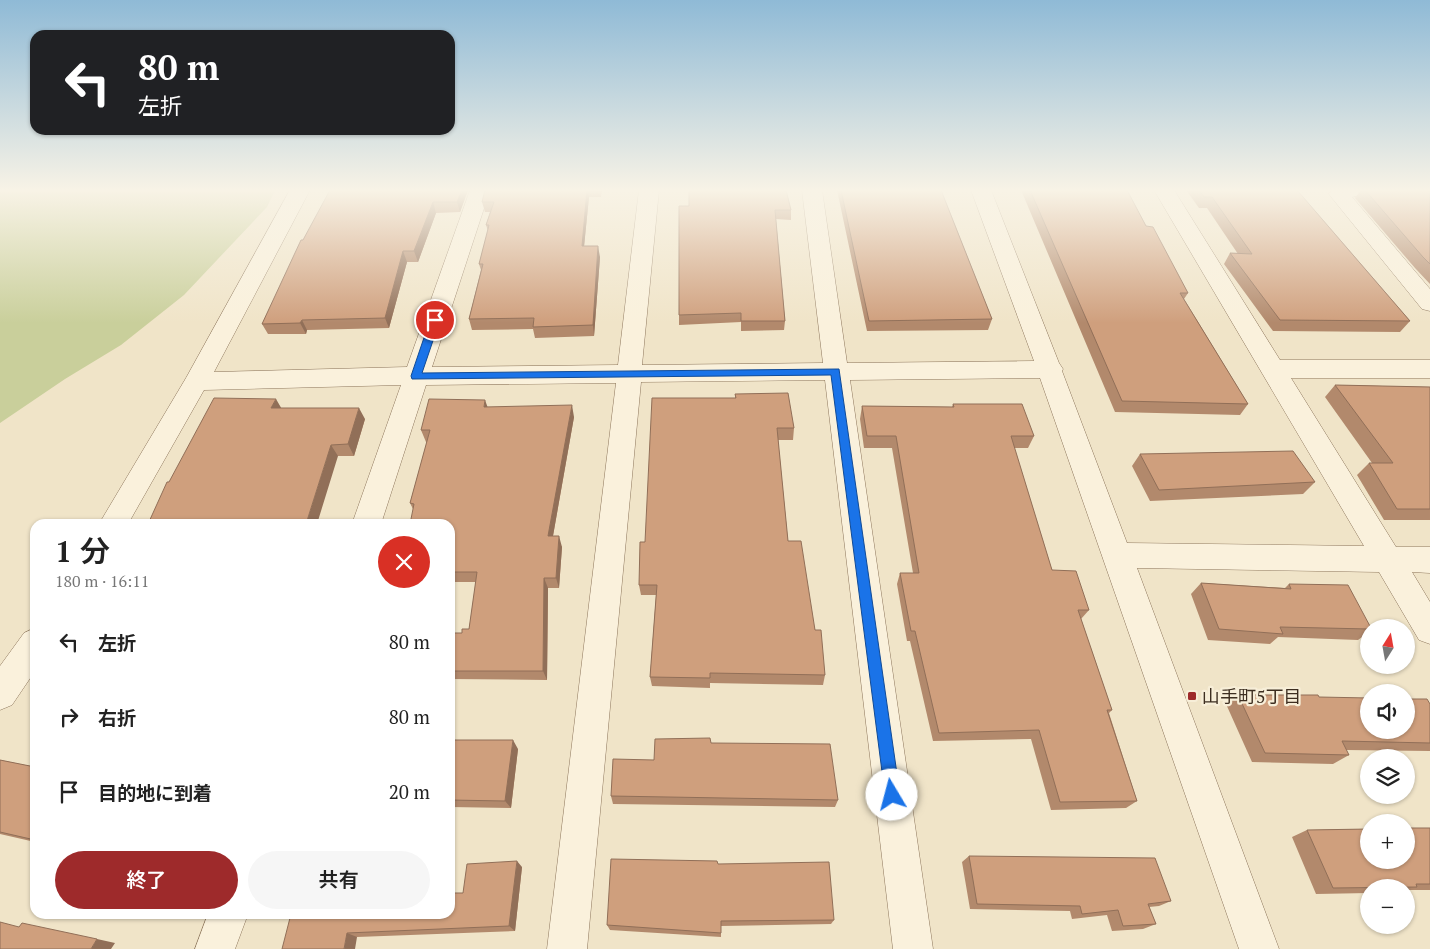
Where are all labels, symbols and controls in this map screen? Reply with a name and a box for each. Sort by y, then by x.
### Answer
text: 80 m [138,44,219,90]
icon: left [55,50,120,115]
text: 左折 [138,91,182,120]
pin [414,299,456,341]
icon: arrive [421,306,449,334]
text: 1 分 [55,531,110,571]
button: close [378,536,430,588]
text: 180 m · 16:11 [55,570,149,592]
north arrow [1360,619,1415,674]
map controls [1360,619,1415,934]
icon: left [55,628,83,656]
text: 80 m [389,629,430,654]
text: 左折 [98,630,136,655]
place label: 山手町5丁目 [1202,684,1302,708]
button: sound [1360,684,1415,739]
marker: 山手町5丁目 [1186,690,1198,702]
icon: right [55,703,83,731]
text: 80 m [389,704,430,729]
text: 右折 [98,705,136,730]
button: layers [1360,749,1415,804]
position arrow [865,768,917,820]
icon: arrive [55,778,83,806]
text: 20 m [389,779,430,804]
text: 目的地に到着 [98,780,212,805]
button: + [1360,814,1415,869]
button: 終了 [55,851,238,909]
button: 共有 [248,851,430,909]
button: − [1360,879,1415,934]

